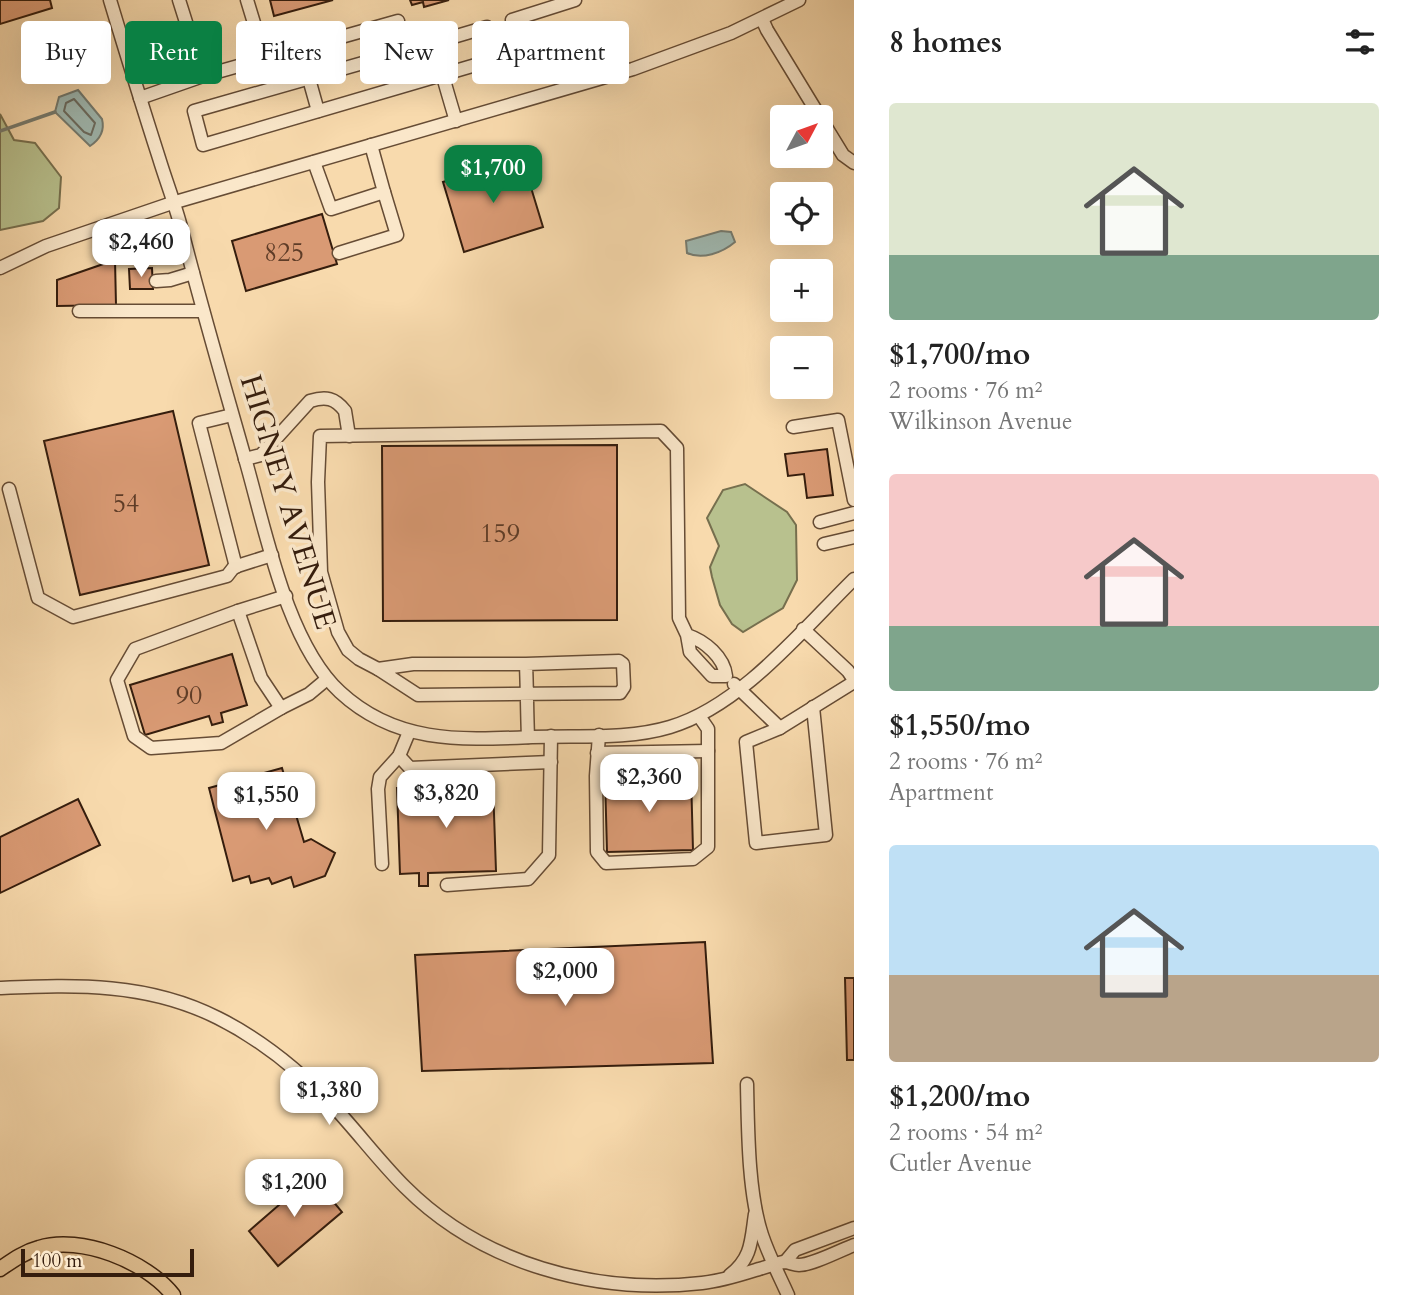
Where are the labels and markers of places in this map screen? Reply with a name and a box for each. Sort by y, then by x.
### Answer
pin: $1,700 [436,146,550,205]
pin: $2,460 [84,219,198,279]
pin: $2,360 [592,754,706,814]
pin: $3,820 [389,770,503,830]
pin: $1,550 [209,772,323,832]
pin: $2,000 [508,948,622,1008]
pin: $1,380 [272,1068,386,1127]
pin: $1,200 [237,1160,351,1219]

